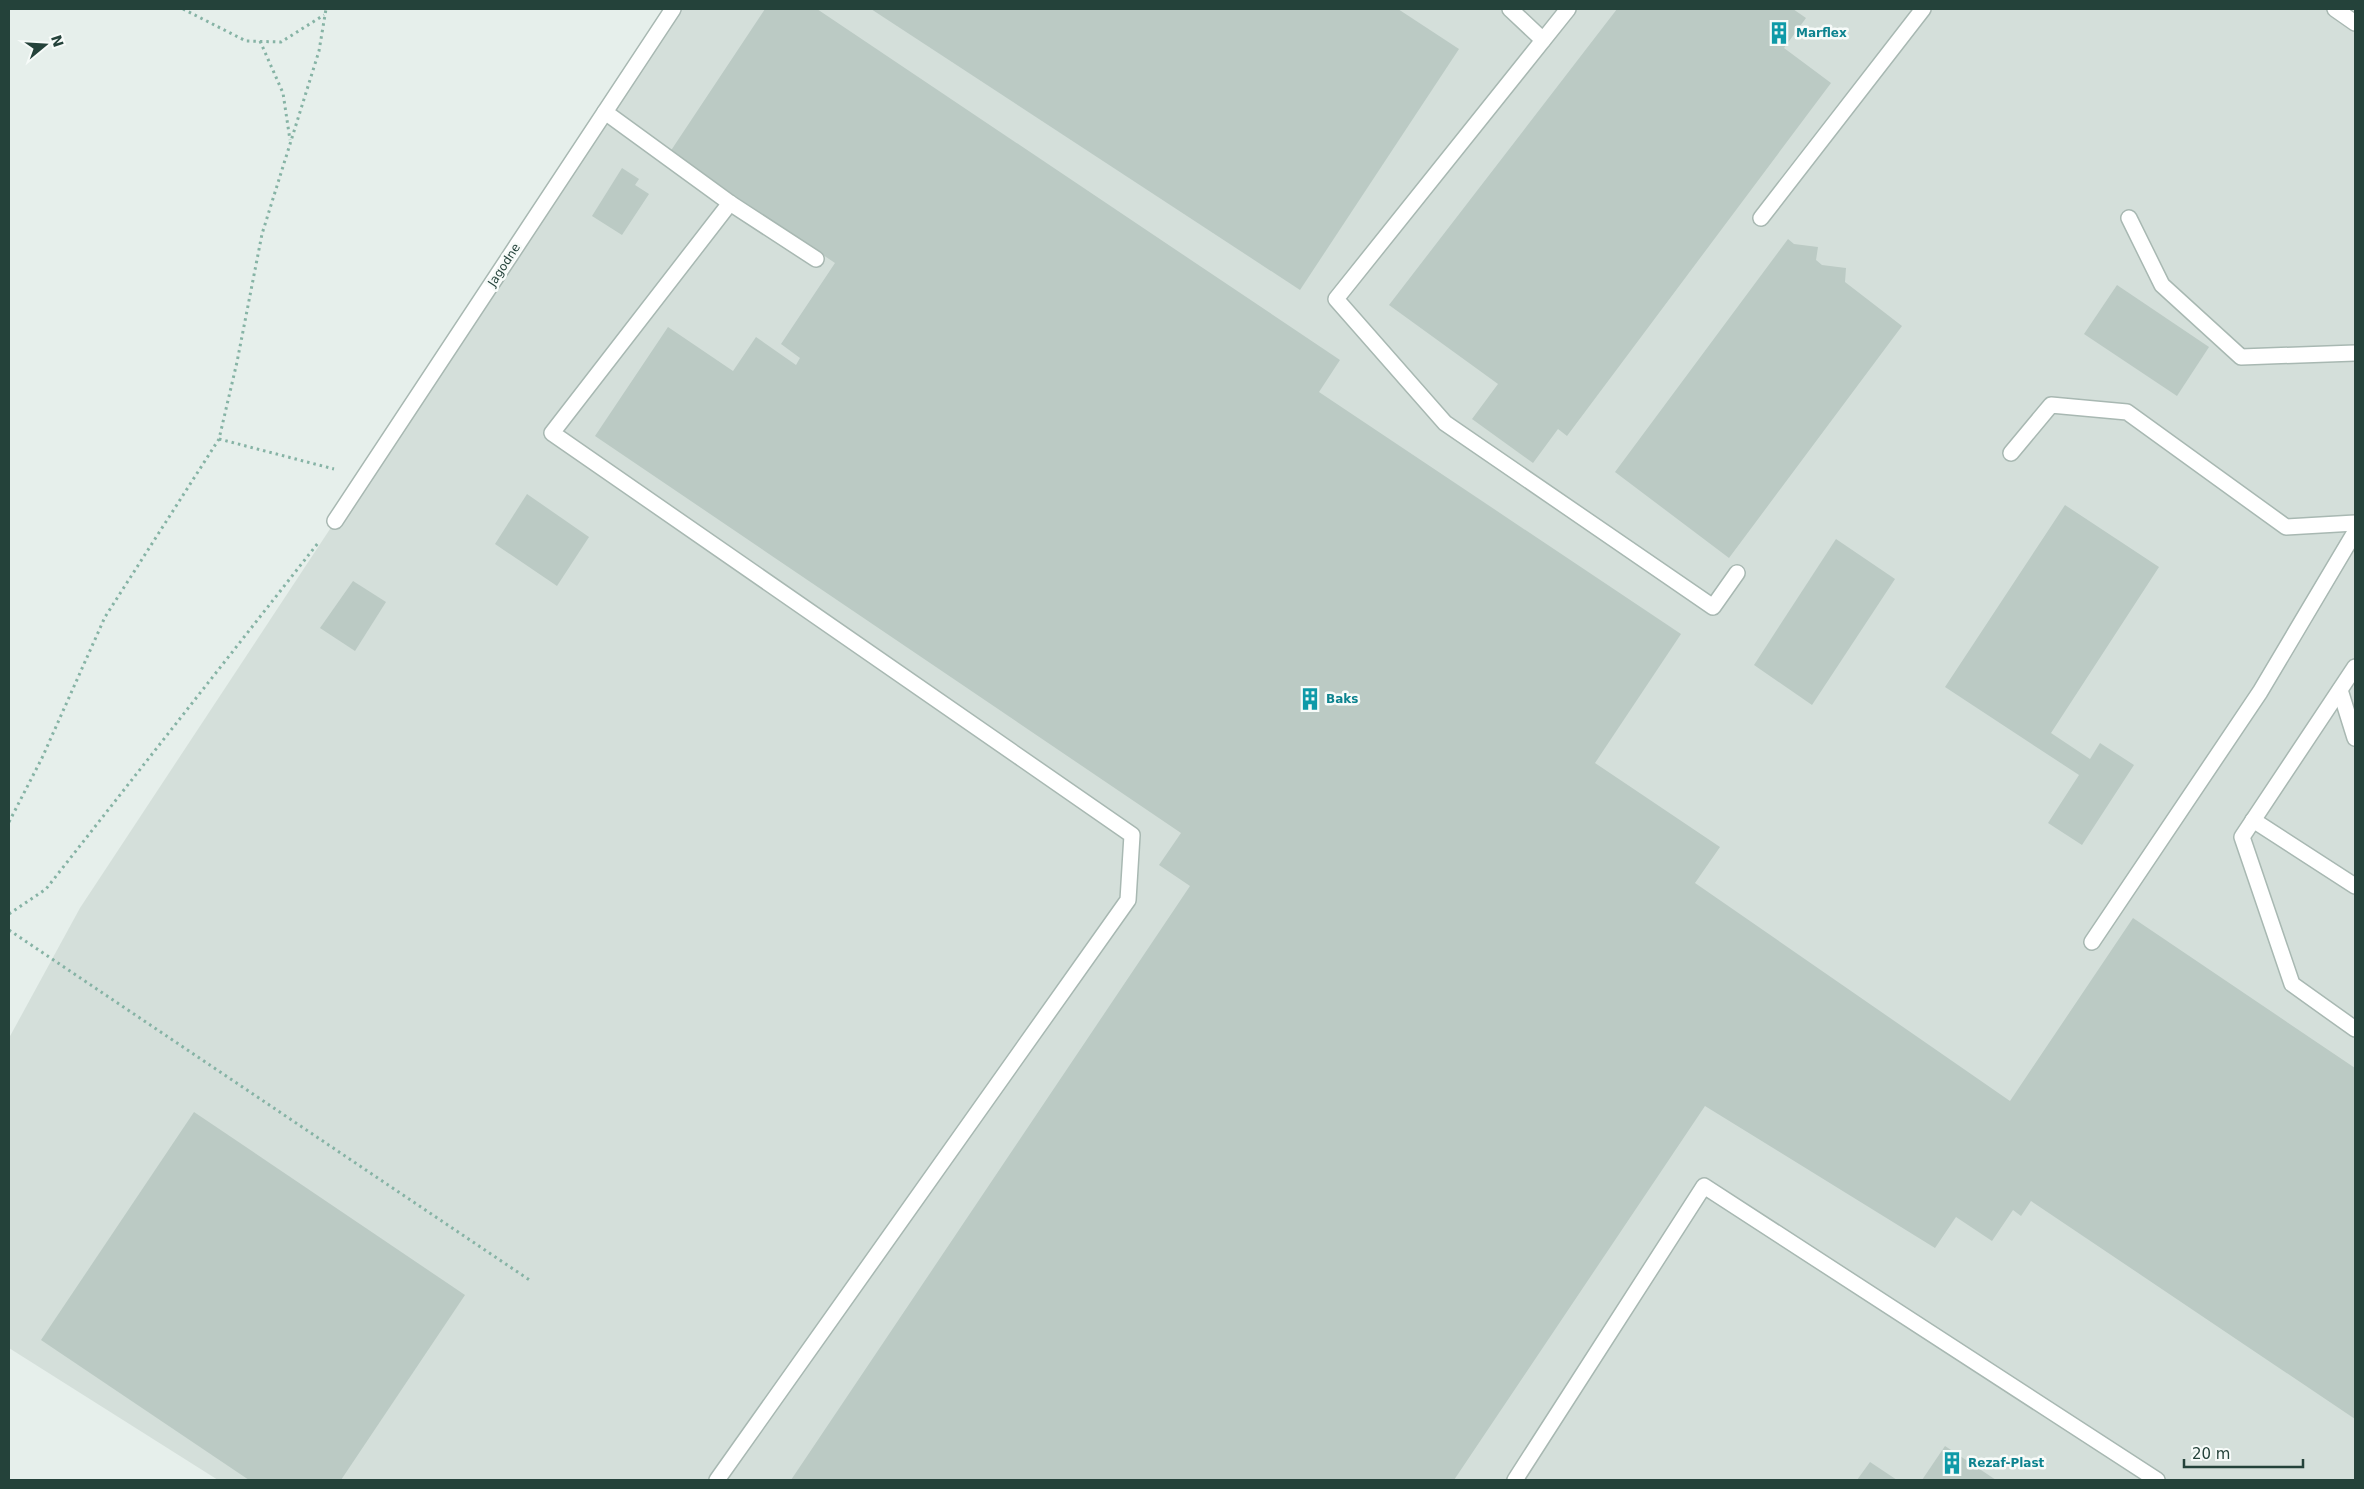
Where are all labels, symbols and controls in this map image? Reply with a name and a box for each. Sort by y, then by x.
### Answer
north arrow [20,20,70,70]
building icon: Marflex [1766,20,1792,46]
place label: Marflex [1796,26,1847,40]
text: N [48,33,67,49]
street label: Jagodne [484,241,523,290]
building icon: Baks [1297,686,1323,712]
place label: Baks [1326,692,1358,706]
scale bar [2184,1436,2303,1468]
text: 20 m [2192,1445,2230,1463]
building icon: Rezaf-Plast [1939,1450,1965,1476]
place label: Rezaf-Plast [1968,1456,2045,1470]

